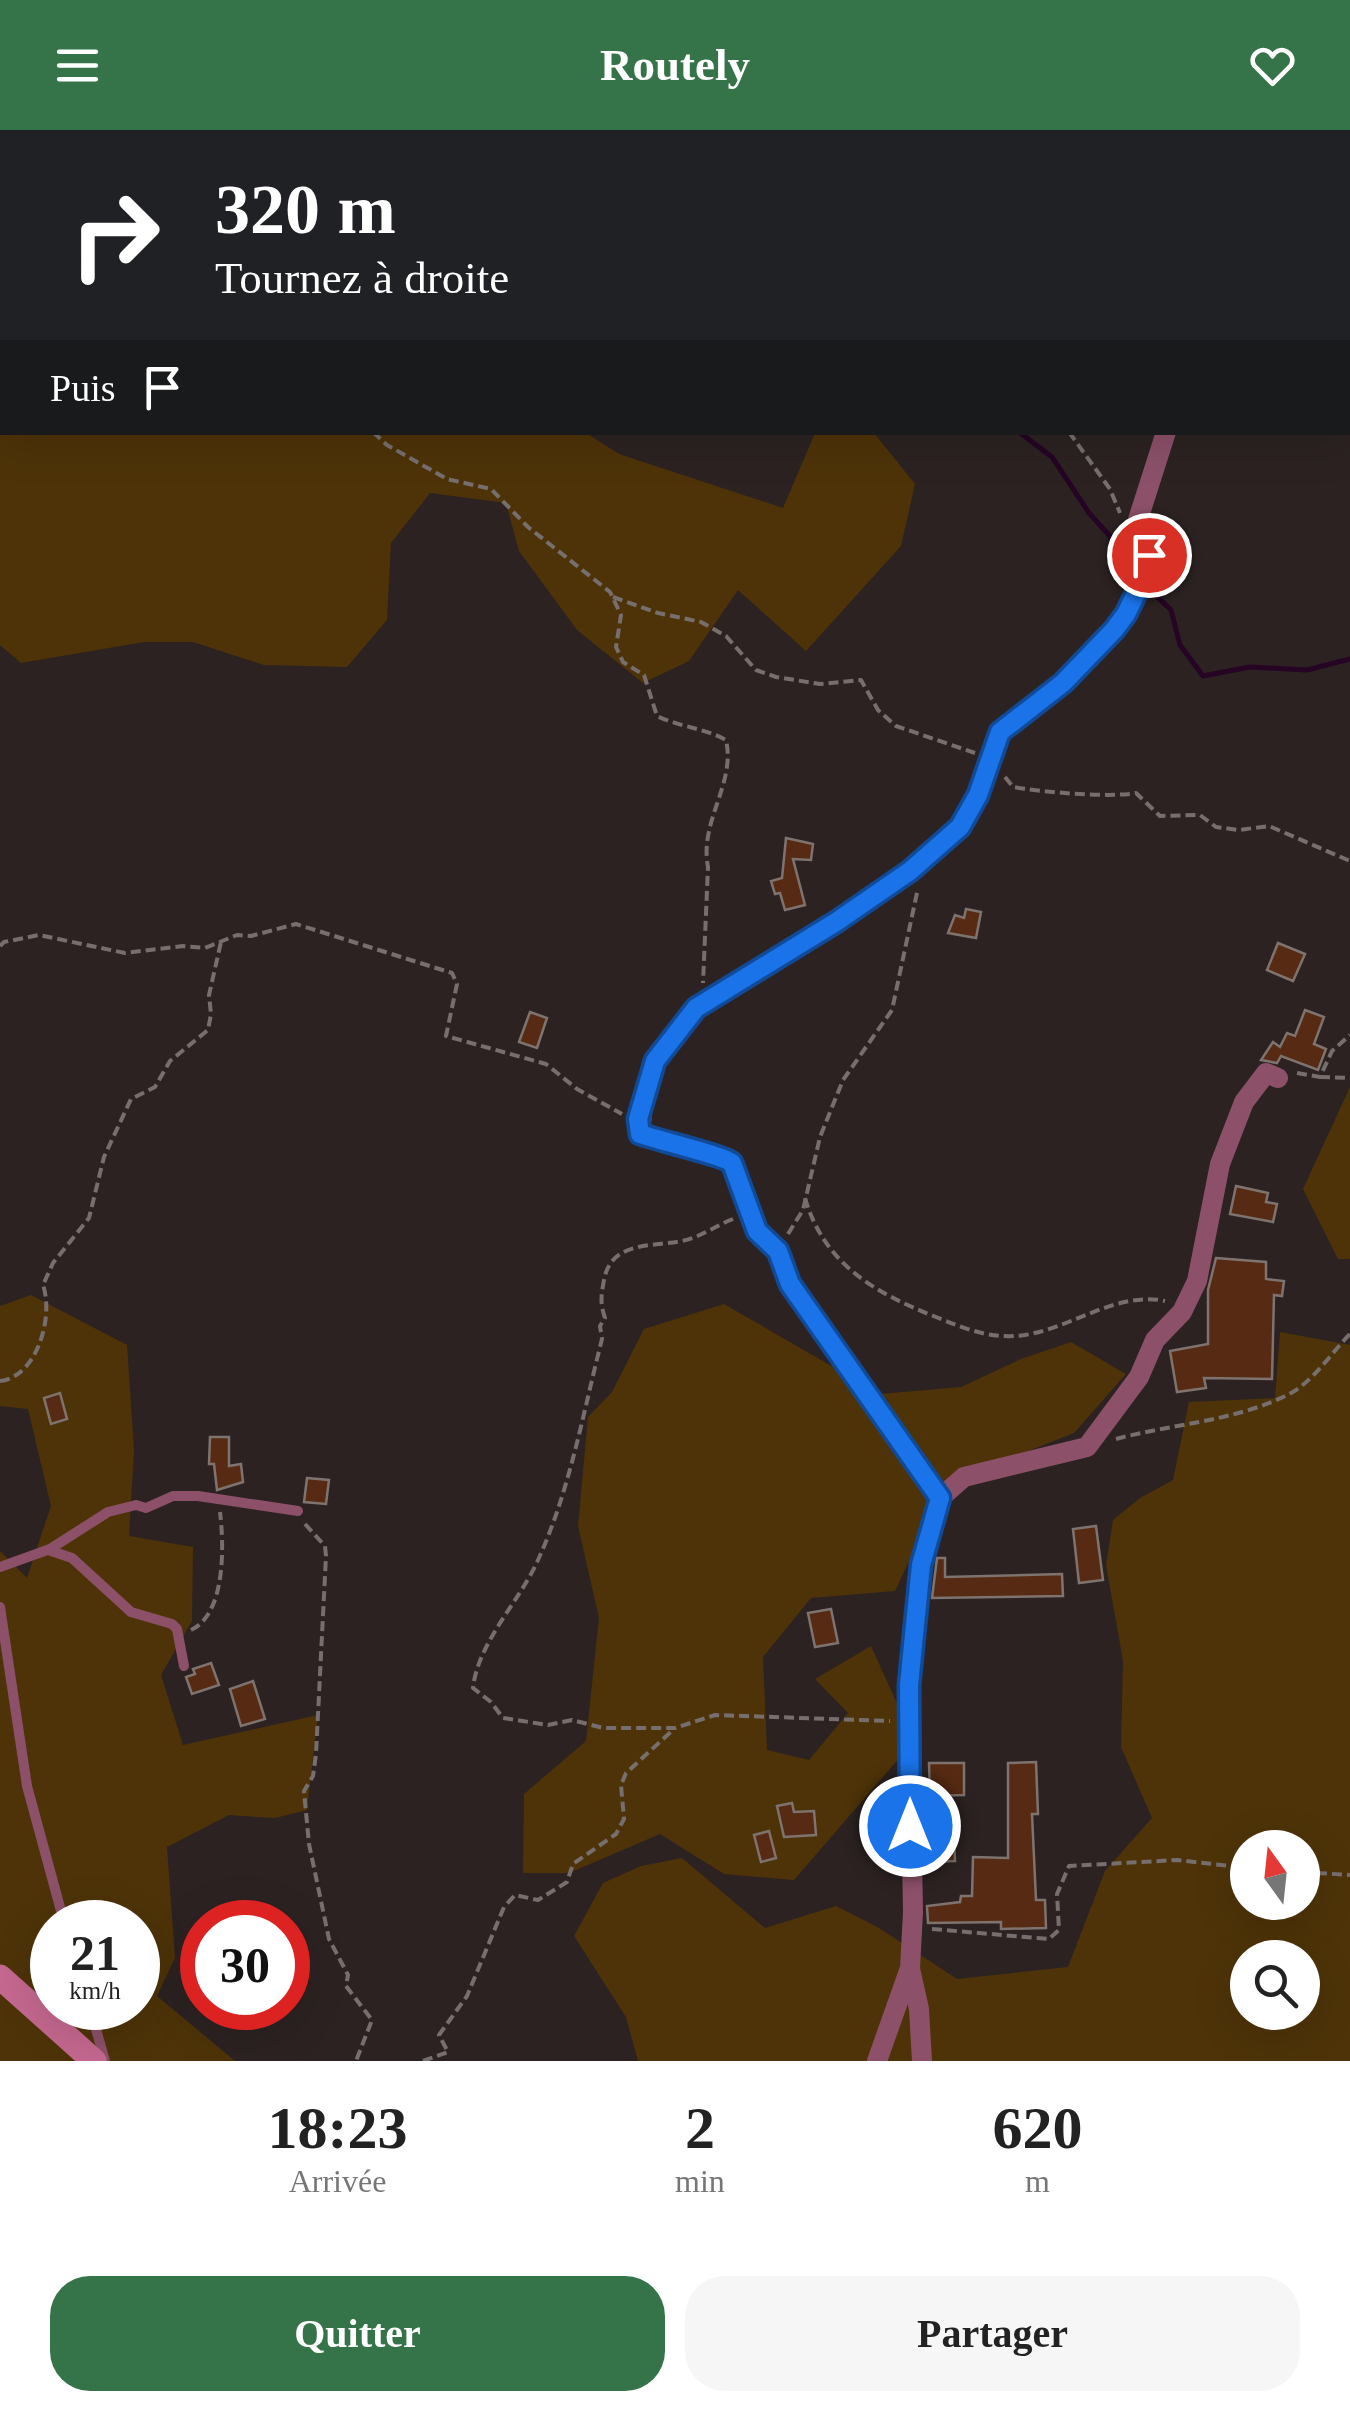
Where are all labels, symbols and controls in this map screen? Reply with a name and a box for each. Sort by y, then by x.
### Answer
icon: menu [50,38,105,93]
icon: heart [1245,38,1300,93]
text: Routely [600,40,750,90]
icon: right [50,170,180,300]
text: 320 m [215,171,396,248]
text: Tournez à droite [215,253,509,303]
icon: arrive [135,360,190,415]
text: Puis [50,367,115,409]
pin [1107,513,1192,598]
icon: arrive [1122,528,1177,583]
position arrow [858,1774,962,1878]
north arrow [1230,1830,1320,1920]
map controls [1230,1830,1320,2030]
speed limit sign: 30 [180,1900,310,2030]
text: 21 [70,1925,120,1981]
button: search [1230,1940,1320,2030]
text: km/h [69,1977,121,2004]
text: 18:23 [268,2095,408,2161]
text: 2 [685,2095,715,2161]
text: 620 [992,2095,1082,2161]
text: Arrivée [289,2163,386,2199]
text: min [675,2163,725,2199]
text: m [1025,2163,1050,2199]
button: Quitter [50,2276,665,2391]
button: Partager [685,2276,1300,2391]

